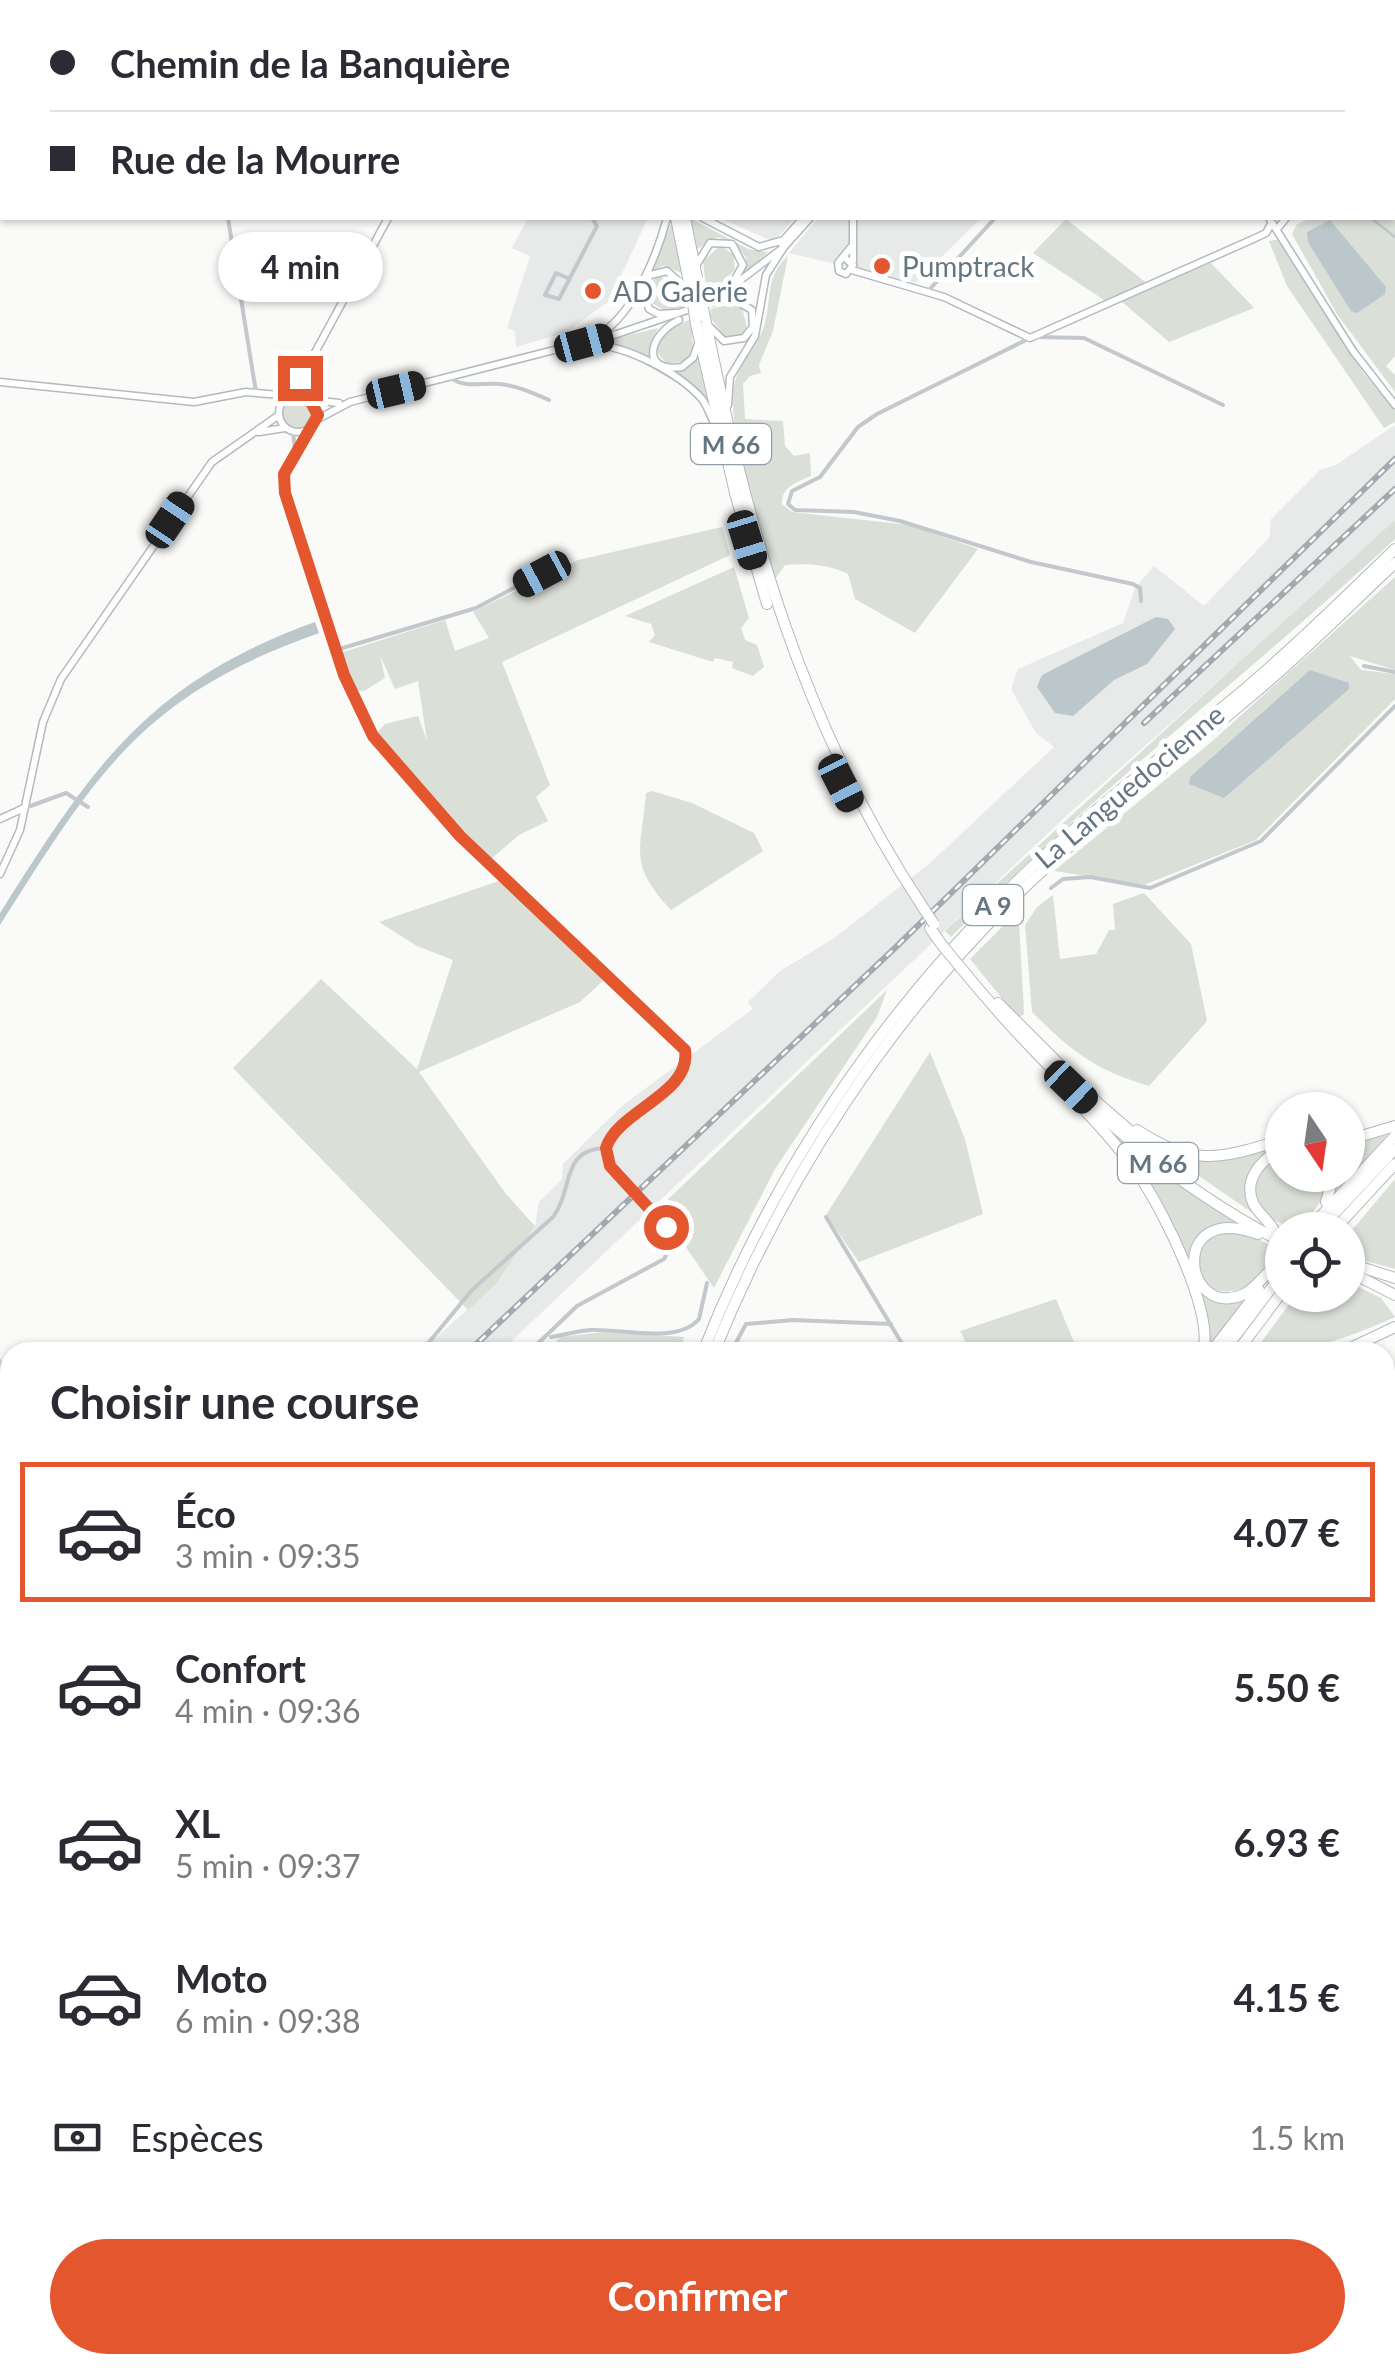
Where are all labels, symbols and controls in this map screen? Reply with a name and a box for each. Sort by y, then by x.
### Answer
text: Chemin de la Banquière [110,40,510,86]
text: Rue de la Mourre [110,136,400,182]
callout: 4 min [218,233,382,303]
text: 4 min [261,247,340,286]
place label: Pumptrack [902,249,1035,283]
marker: Pumptrack [871,255,893,277]
place label: AD Galerie [613,274,748,308]
marker: AD Galerie [582,280,604,302]
car [551,321,617,365]
route end [278,356,323,401]
car [363,369,429,411]
road number: M 66 [691,424,771,464]
car [141,487,199,553]
car [724,507,770,573]
car [508,547,576,601]
street label: La Languedocienne [1027,697,1231,875]
car [814,749,868,817]
road number: A 9 [963,885,1023,925]
car [1039,1055,1103,1119]
north arrow [1265,1092,1365,1192]
map controls [1265,1092,1365,1312]
road number: M 66 [1118,1143,1198,1183]
route start [644,1205,689,1250]
button: locate [1265,1212,1365,1312]
text: Choisir une course [50,1375,419,1429]
icon: car [55,1487,145,1577]
text: Éco [175,1490,236,1536]
text: 4.07 € [1234,1509,1340,1555]
text: 3 min · 09:35 [175,1536,361,1575]
icon: car [55,1642,145,1732]
text: Confort [175,1645,306,1691]
text: 5.50 € [1234,1664,1340,1710]
text: 4 min · 09:36 [175,1691,361,1730]
icon: car [55,1797,145,1887]
text: XL [175,1800,220,1846]
text: 6.93 € [1234,1819,1340,1865]
text: 5 min · 09:37 [175,1846,361,1885]
icon: car [55,1952,145,2042]
text: Moto [175,1955,268,2001]
text: 4.15 € [1234,1974,1340,2020]
text: 6 min · 09:38 [175,2001,361,2040]
icon: cash [50,2110,105,2165]
text: Espèces [130,2114,264,2160]
text: 1.5 km [1250,2118,1345,2157]
button: Confirmer [50,2239,1345,2354]

